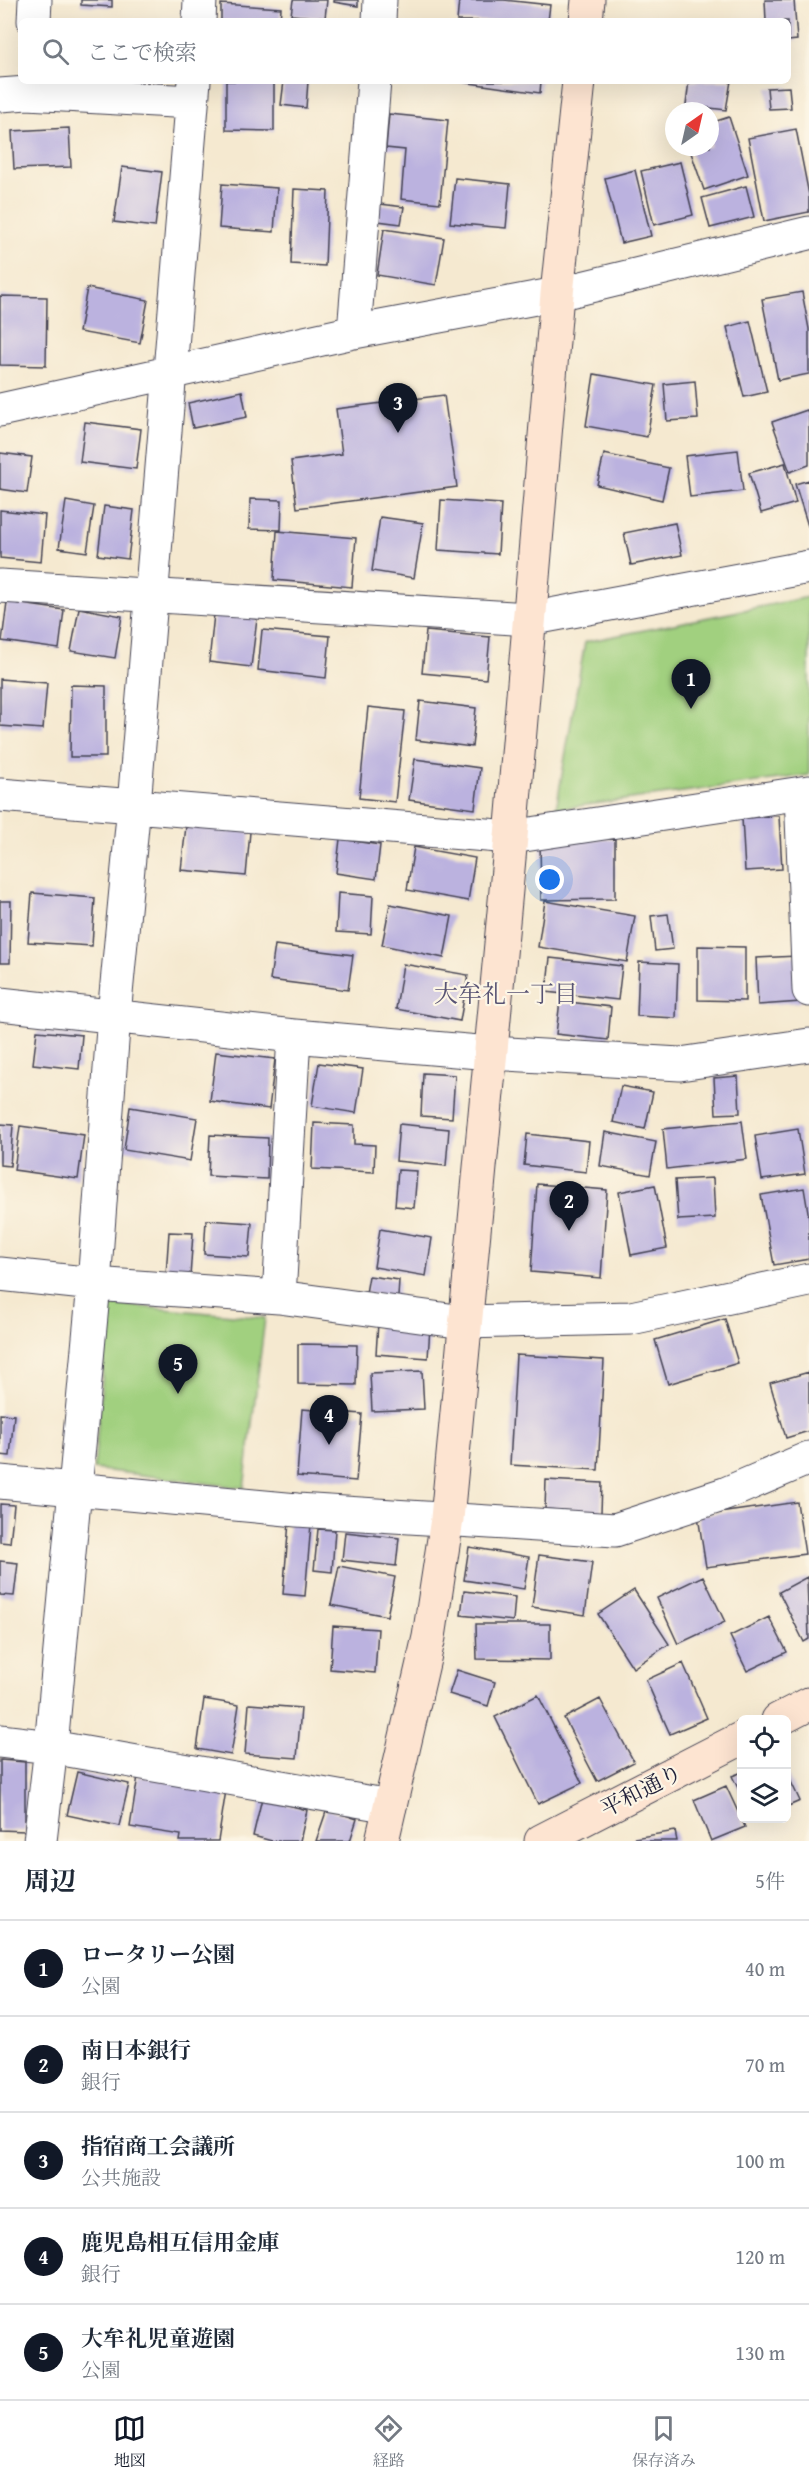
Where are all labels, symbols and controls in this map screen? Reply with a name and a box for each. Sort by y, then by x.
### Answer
search box [18,18,791,84]
icon: search [39,35,72,68]
text: ここで検索 [87,36,197,68]
north arrow [665,102,719,156]
pin: 3 [378,384,418,433]
pin: 1 [672,660,710,709]
your location [535,865,564,894]
district label: 大牟礼一丁目 [434,976,578,1011]
pin: 2 [550,1182,588,1231]
pin: 5 [158,1344,198,1394]
pin: 4 [310,1396,348,1445]
map controls [737,1715,791,1823]
button: locate [737,1715,791,1769]
street label: 平和通り [595,1756,687,1824]
button: layers [737,1769,791,1823]
text: 周辺 [24,1861,76,1900]
text: 5件 [755,1866,785,1895]
text: ロータリー公園 [81,1938,235,1970]
text: 1 [38,1954,49,1983]
text: 40 m [745,1954,785,1983]
text: 公園 [81,1971,121,2000]
text: 南日本銀行 [81,2034,191,2066]
text: 2 [38,2050,49,2079]
text: 70 m [745,2050,785,2079]
text: 銀行 [81,2067,121,2096]
text: 指宿商工会議所 [81,2130,235,2162]
text: 3 [38,2146,49,2175]
text: 100 m [735,2146,785,2175]
text: 公共施設 [81,2163,161,2192]
text: 鹿児島相互信用金庫 [81,2226,279,2258]
text: 4 [38,2242,49,2271]
text: 120 m [735,2242,785,2271]
text: 銀行 [81,2259,121,2288]
text: 大牟礼児童遊園 [81,2322,235,2354]
text: 5 [38,2338,49,2367]
text: 130 m [735,2338,785,2367]
text: 公園 [81,2355,121,2384]
tab: 地図 [113,2412,146,2472]
tab: 経路 [372,2412,405,2472]
tab: 保存済み [632,2412,696,2472]

